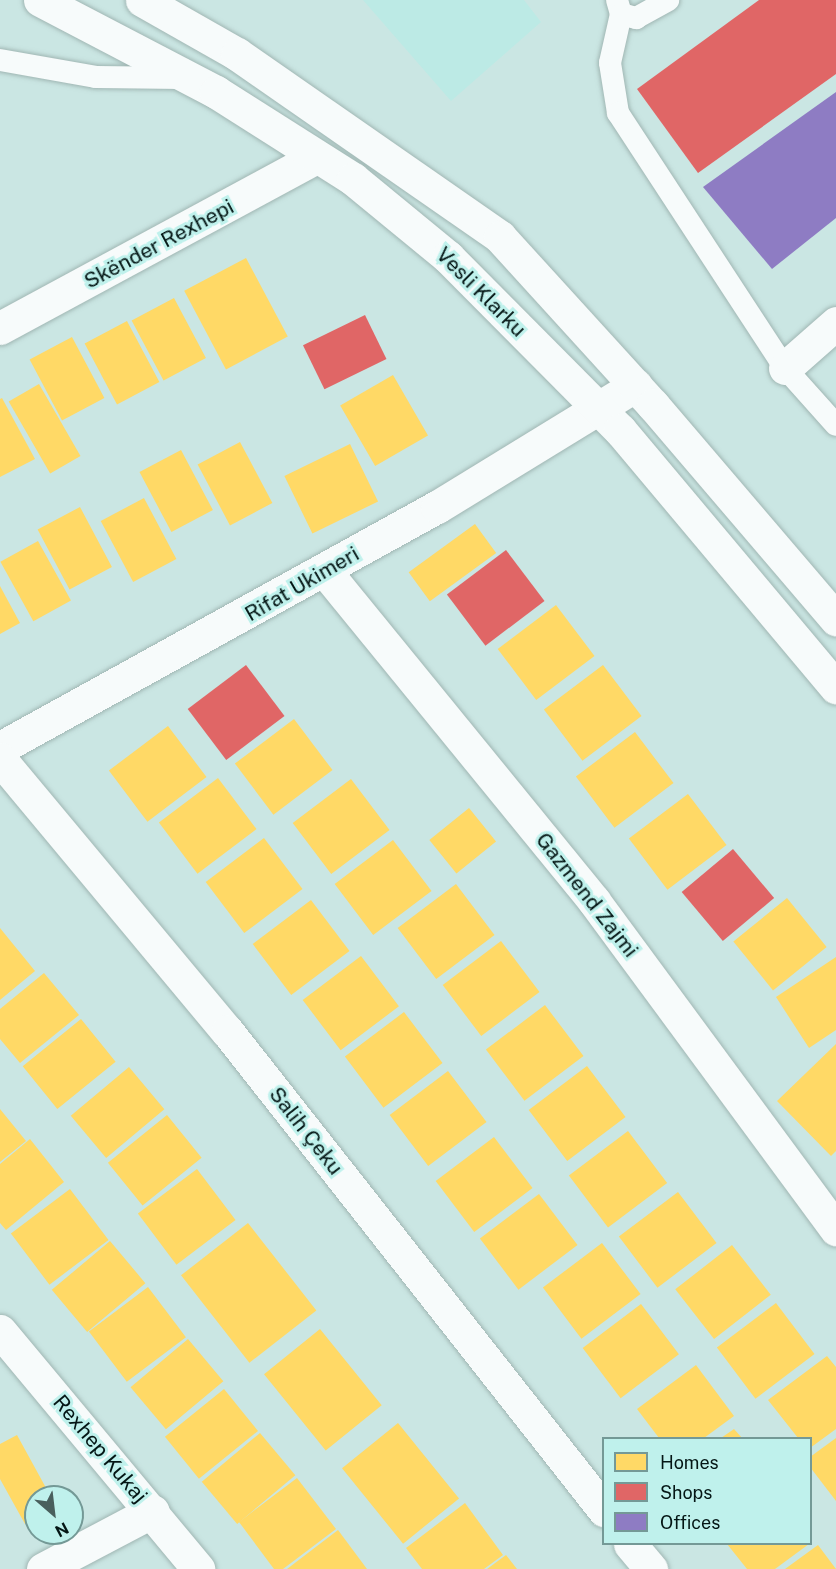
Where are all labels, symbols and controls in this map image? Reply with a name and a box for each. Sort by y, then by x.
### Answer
street label: Skënder Rexhepi [80,194,238,294]
street label: Vesli Klarku [431,242,531,342]
street label: Rifat Ukimeri [241,541,363,627]
street label: Gazmend Zajmi [531,828,643,962]
street label: Salih Çeku [264,1082,348,1180]
street label: Rexhep Kukaj [48,1390,152,1508]
legend [602,1437,812,1545]
text: Homes [660,1452,719,1473]
text: Shops [660,1482,712,1503]
north arrow [24,1485,84,1545]
text: Offices [660,1512,720,1533]
text: N [52,1518,72,1541]

